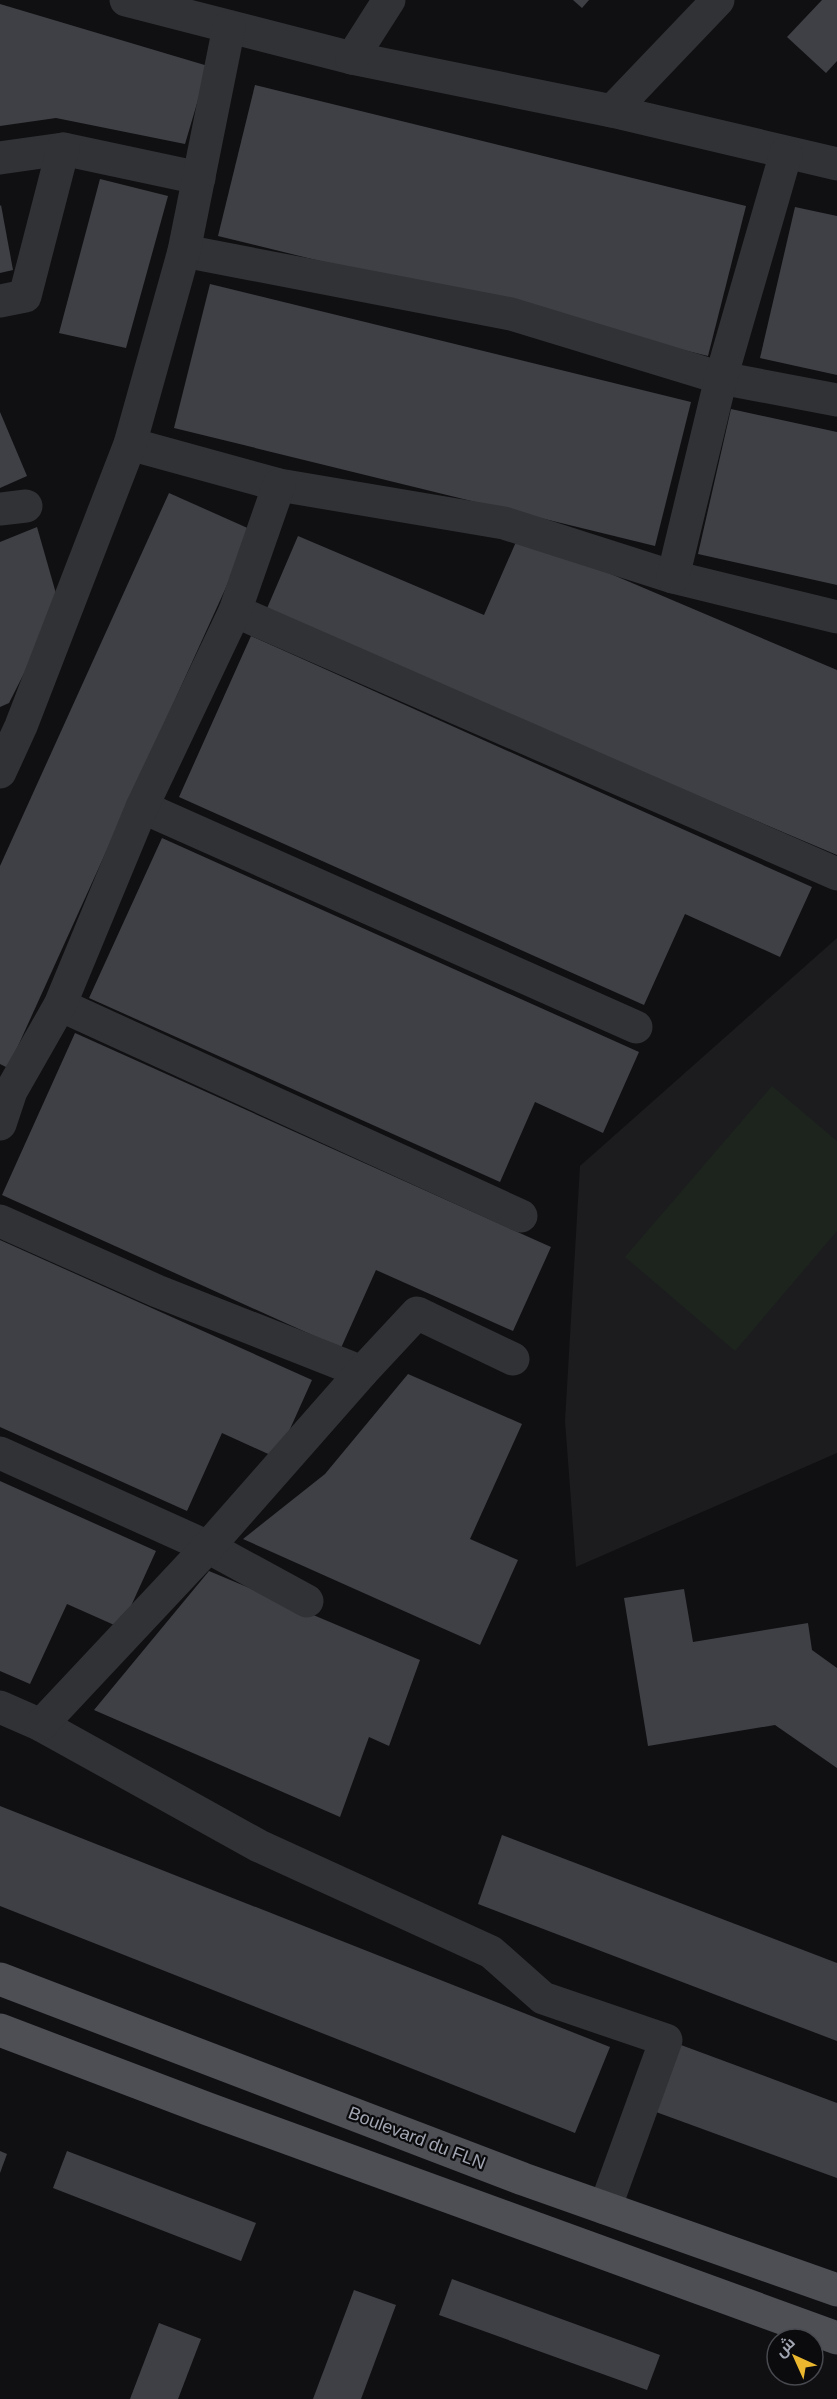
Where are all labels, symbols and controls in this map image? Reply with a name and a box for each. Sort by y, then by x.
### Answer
street label: Boulevard du FLN [346,2103,488,2173]
north arrow [765,2327,825,2387]
text: ش [771,2333,799,2361]

